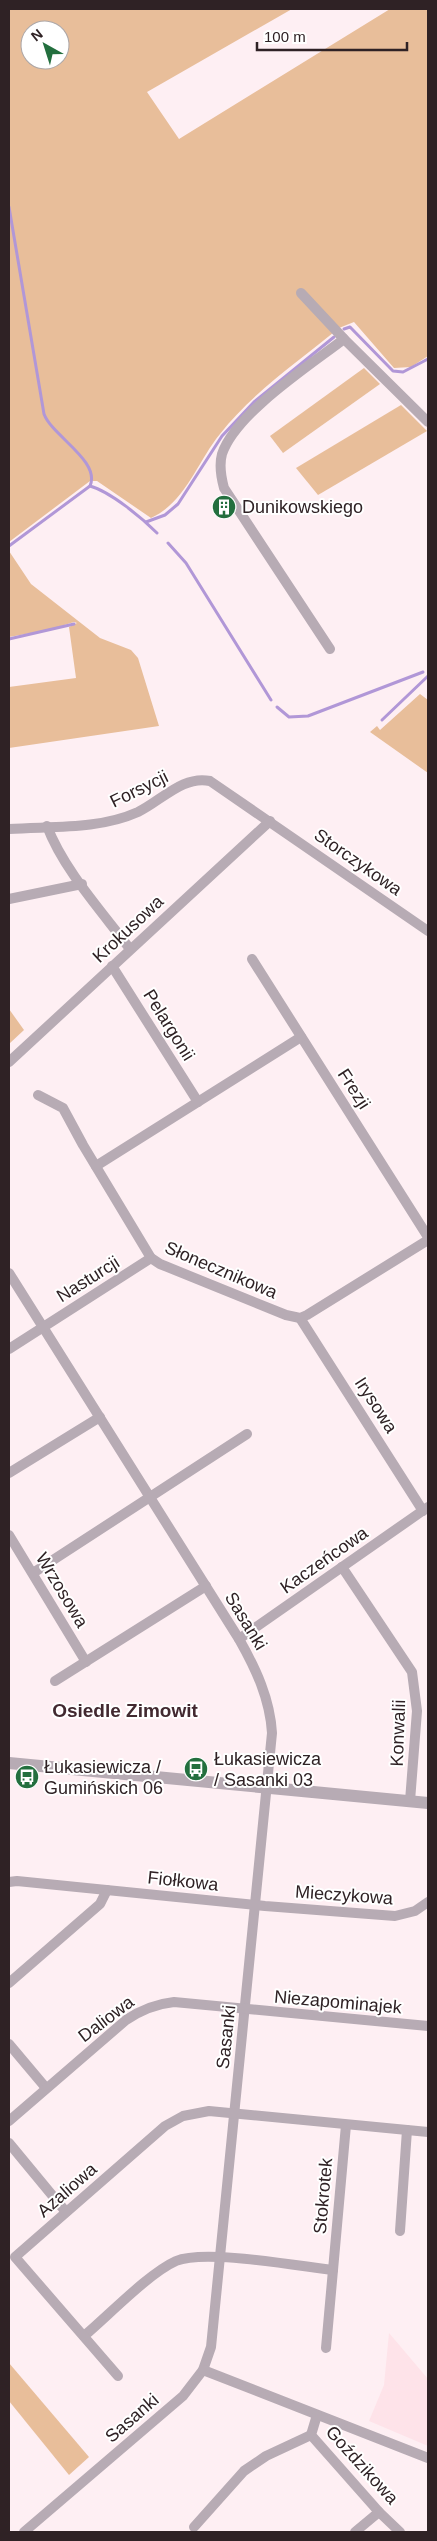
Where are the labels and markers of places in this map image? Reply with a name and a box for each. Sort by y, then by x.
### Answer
building icon: Dunikowskiego [211,494,237,520]
place label: Dunikowskiego [242,497,363,517]
place label: Łukasiewicza / Sasanki 03 [214,1749,322,1790]
bus stop icon: Łukasiewicza / Sasanki 03 [183,1756,209,1782]
place label: Łukasiewicza / Gumińskich 06 [44,1757,163,1798]
bus stop icon: Łukasiewicza / Gumińskich 06 [14,1764,40,1790]

